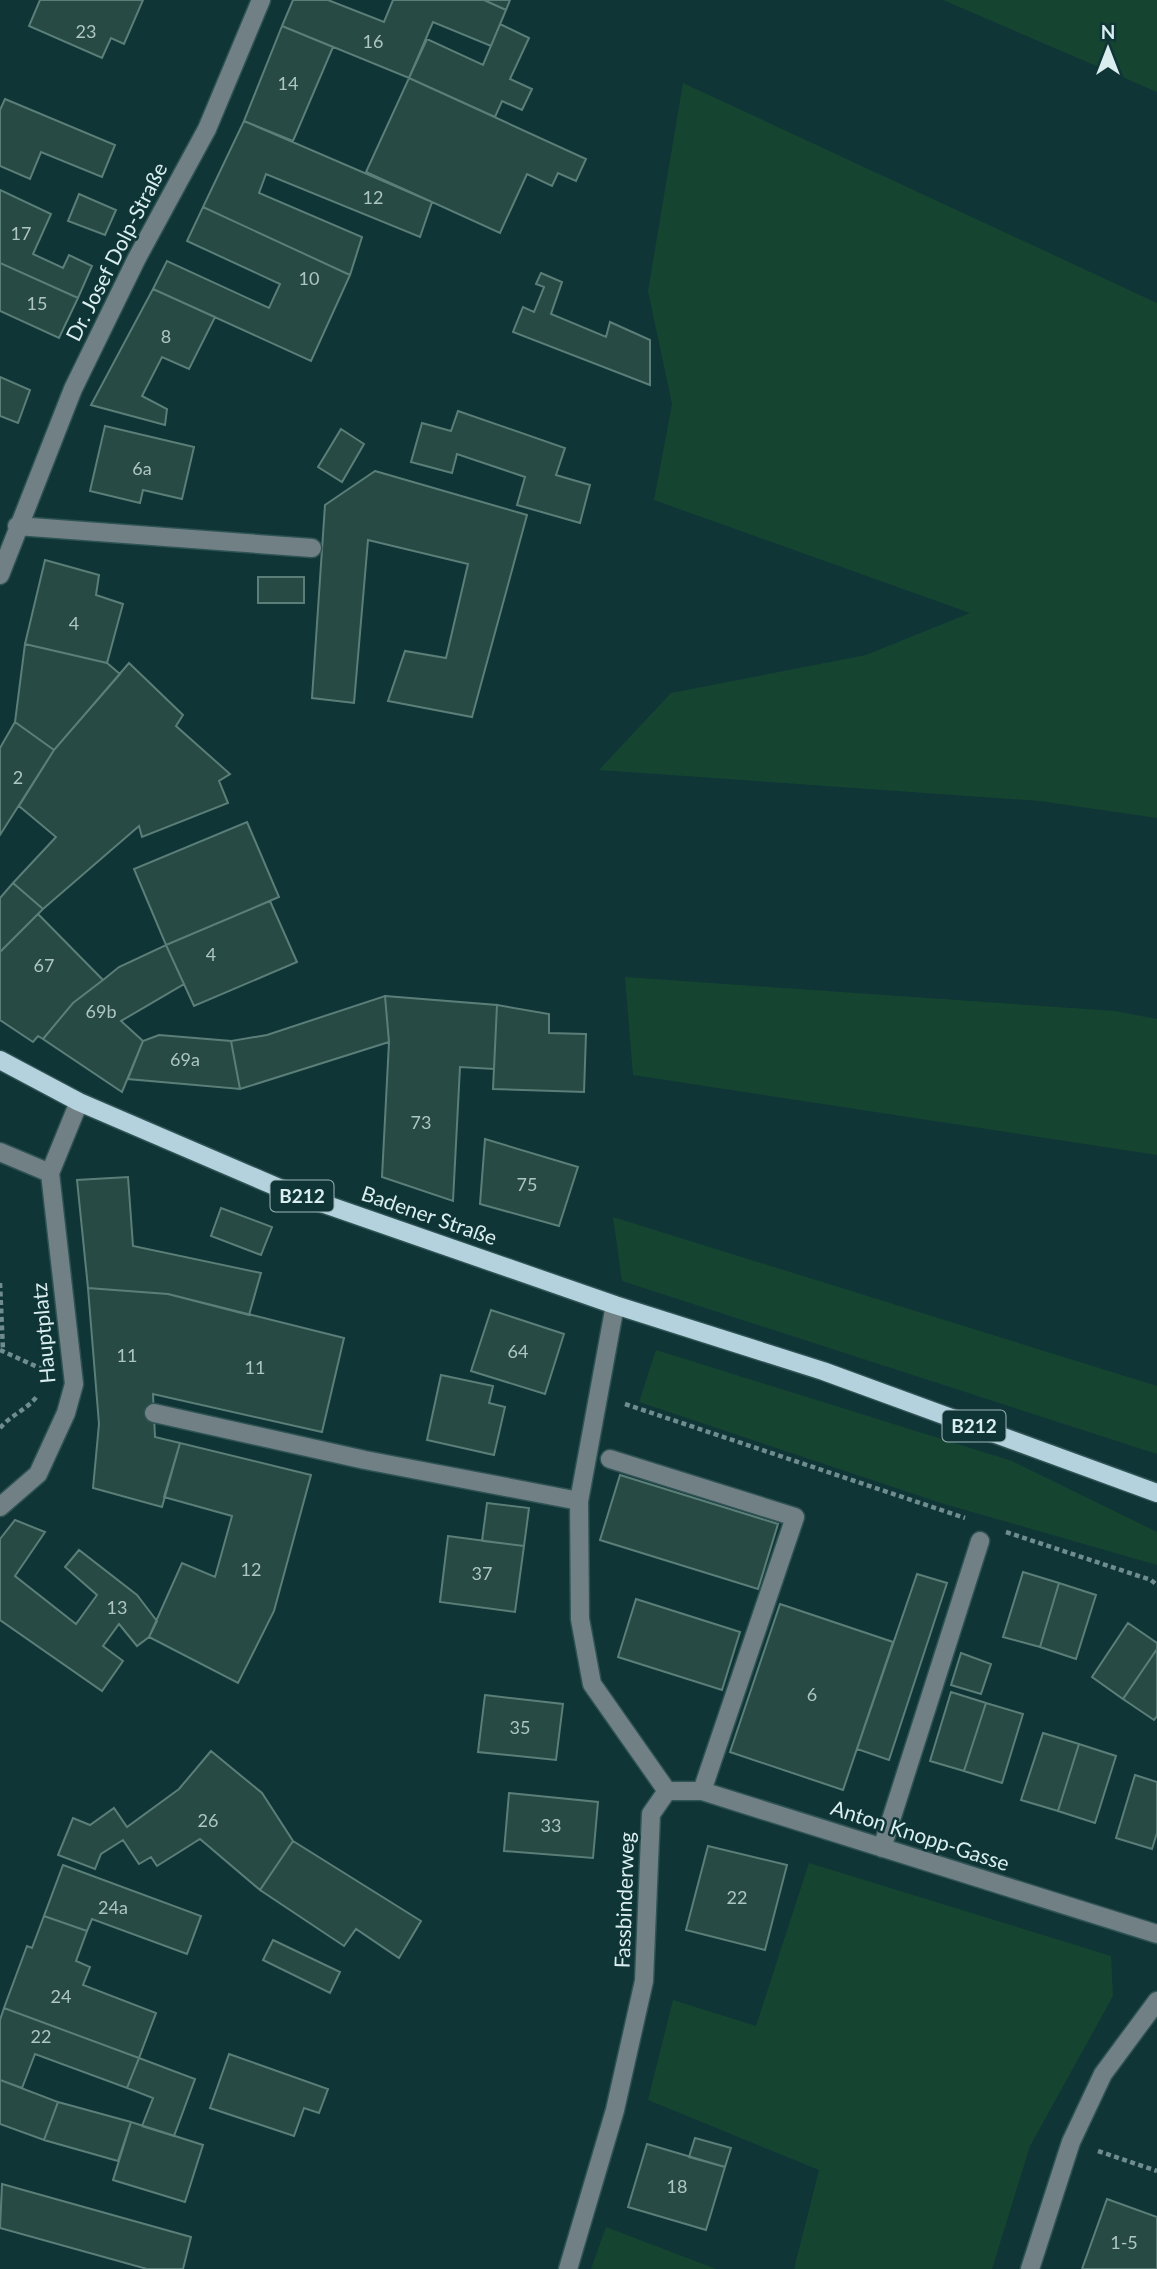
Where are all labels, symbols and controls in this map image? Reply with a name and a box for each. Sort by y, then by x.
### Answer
north arrow [1073,14,1143,84]
house number: 23 [76,20,96,42]
text: N [1101,20,1115,43]
house number: 16 [363,30,383,52]
house number: 14 [278,72,298,94]
street label: Dr. Josef Dolp-Straße [60,158,172,345]
house number: 12 [363,186,383,208]
house number: 17 [11,222,31,244]
house number: 10 [299,267,319,289]
house number: 15 [27,292,47,314]
house number: 8 [161,325,171,347]
house number: 6a [132,457,152,479]
house number: 4 [69,612,79,634]
house number: 2 [13,766,23,788]
house number: 4 [206,943,216,965]
house number: 67 [34,954,54,976]
house number: 69b [86,1000,116,1022]
house number: 69a [170,1048,200,1070]
house number: 73 [411,1111,431,1133]
house number: 75 [517,1173,537,1195]
road number: B212 [270,1180,334,1212]
street label: Badener Straße [358,1180,501,1249]
street label: Hauptplatz [26,1282,59,1385]
house number: 64 [508,1340,528,1362]
house number: 11 [117,1344,137,1366]
house number: 11 [245,1356,265,1378]
road number: B212 [942,1410,1006,1442]
house number: 12 [241,1558,261,1580]
house number: 37 [472,1562,492,1584]
house number: 13 [107,1596,127,1618]
house number: 6 [807,1683,817,1705]
house number: 35 [510,1716,530,1738]
street label: Anton Knopp-Gasse [828,1794,1013,1875]
house number: 26 [198,1809,218,1831]
house number: 33 [541,1814,561,1836]
street label: Fassbinderweg [609,1831,638,1969]
house number: 22 [727,1886,747,1908]
house number: 24a [98,1896,128,1918]
house number: 24 [51,1985,71,2007]
house number: 22 [31,2025,51,2047]
house number: 18 [667,2175,687,2197]
house number: 1-5 [1110,2231,1138,2253]

